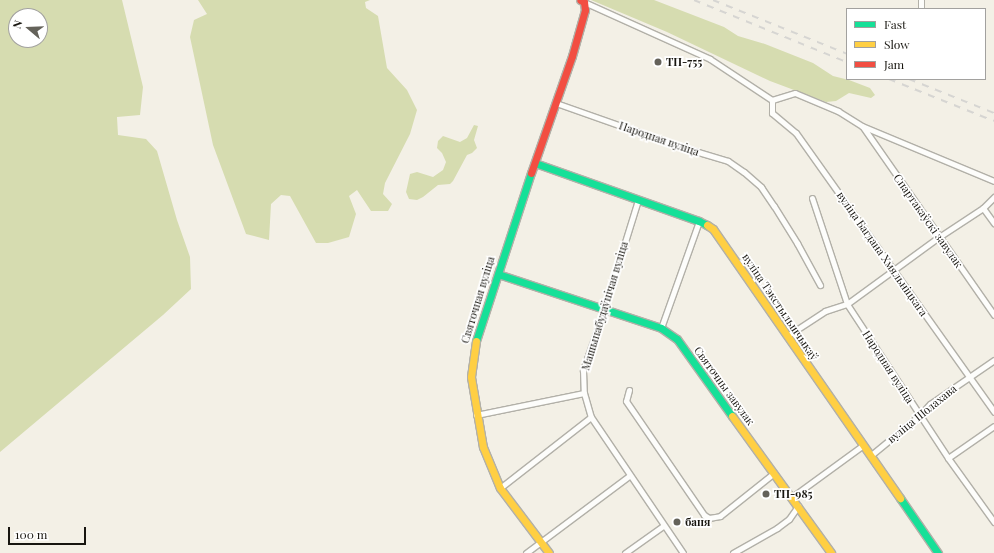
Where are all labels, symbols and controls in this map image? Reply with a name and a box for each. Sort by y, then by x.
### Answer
north arrow [8,8,48,48]
legend [846,8,986,80]
text: Fast [884,16,906,32]
text: N [9,18,26,30]
text: Slow [884,36,910,52]
place label: ТП-755 [666,55,702,69]
text: Jam [884,56,904,72]
marker: ТП-755 [653,57,663,67]
street label: Народная вуліца [617,119,701,159]
street label: Спартакаўскі завулак [891,172,965,270]
street label: вуліца Багдана Хмяльніцкага [834,189,930,319]
street label: Машынабудаўнічая вуліца [579,240,631,372]
street label: вуліца Тэкстыльшчыкаў [739,251,821,363]
street label: Святочная вуліца [459,255,497,345]
street label: Народная вуліца [860,328,916,406]
street label: Святочны завулак [691,344,757,428]
street label: вуліца Шолахава [885,382,959,446]
place label: ТП-985 [774,487,813,501]
marker: ТП-985 [761,489,771,499]
place label: баня [685,515,710,529]
marker: баня [672,517,682,527]
scale bar [10,519,88,545]
text: 100 m [15,526,47,542]

